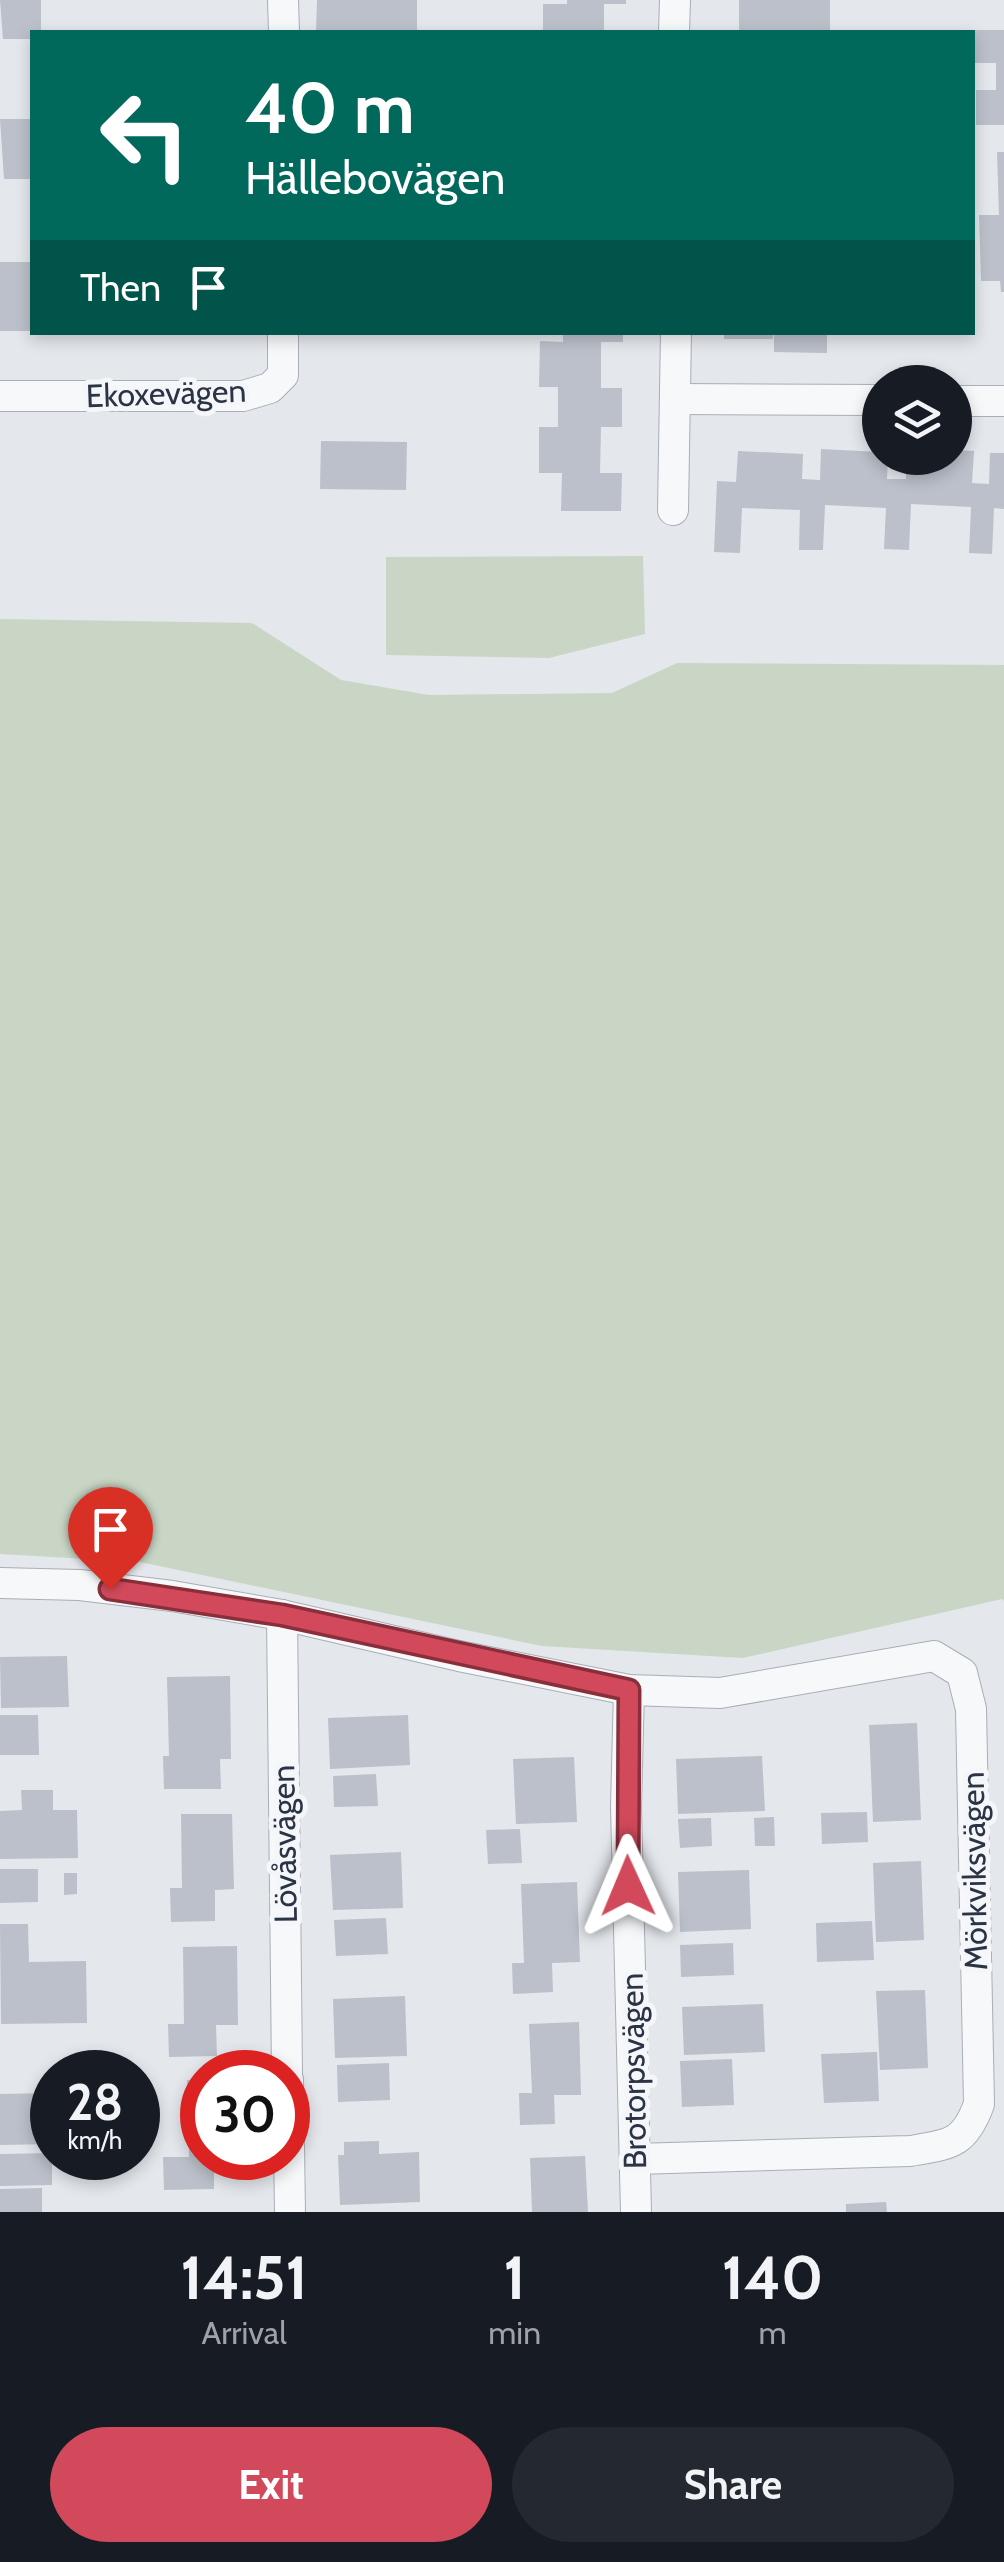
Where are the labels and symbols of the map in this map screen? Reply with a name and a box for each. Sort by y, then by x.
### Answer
street label: Ekoxevägen [85,371,247,415]
pin [68,1487,153,1590]
street label: Lövåsvägen [263,1765,305,1923]
street label: Mörkviksvägen [953,1771,995,1971]
position arrow [576,1834,680,1938]
street label: Brotorpsvägen [612,1972,654,2170]
speed limit sign: 30 [180,2050,310,2180]

